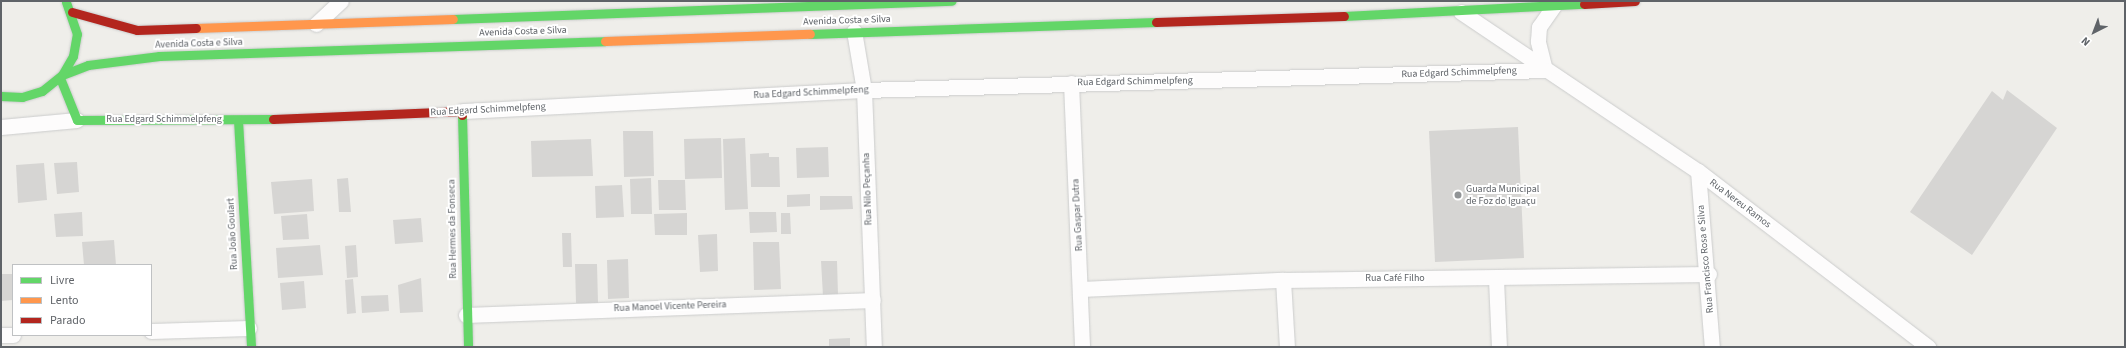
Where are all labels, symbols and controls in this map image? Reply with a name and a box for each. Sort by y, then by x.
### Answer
north arrow [2074,12,2114,52]
street label: Avenida Costa e Silva [803,13,891,29]
street label: Avenida Costa e Silva [479,24,567,40]
text: N [2078,33,2093,49]
street label: Avenida Costa e Silva [155,36,243,52]
street label: Rua Edgard Schimmelpfeng [1401,65,1517,81]
street label: Rua Edgard Schimmelpfeng [1077,75,1193,89]
street label: Rua Edgard Schimmelpfeng [753,84,869,102]
street label: Rua Edgard Schimmelpfeng [430,101,546,119]
street label: Rua Edgard Schimmelpfeng [106,114,222,126]
street label: Rua Nilo Peçanha [861,152,875,226]
street label: Rua Nereu Ramos [1707,177,1773,231]
street label: Rua Gaspar Dutra [1070,178,1086,252]
street label: Rua Hermes da Fonseca [446,179,460,279]
place label: Guarda Municipal de Foz do Iguaçu [1466,183,1539,206]
marker: Guarda Municipal de Foz do Iguaçu [1453,190,1463,200]
street label: Rua João Goulart [225,198,241,270]
street label: Rua Francisco Rosa e Silva [1695,204,1717,314]
legend [12,264,152,336]
text: Livre [50,272,74,289]
street label: Rua Café Filho [1365,273,1425,285]
text: Lento [50,292,79,309]
street label: Rua Manoel Vicente Pereira [613,299,727,315]
text: Parado [50,312,85,329]

